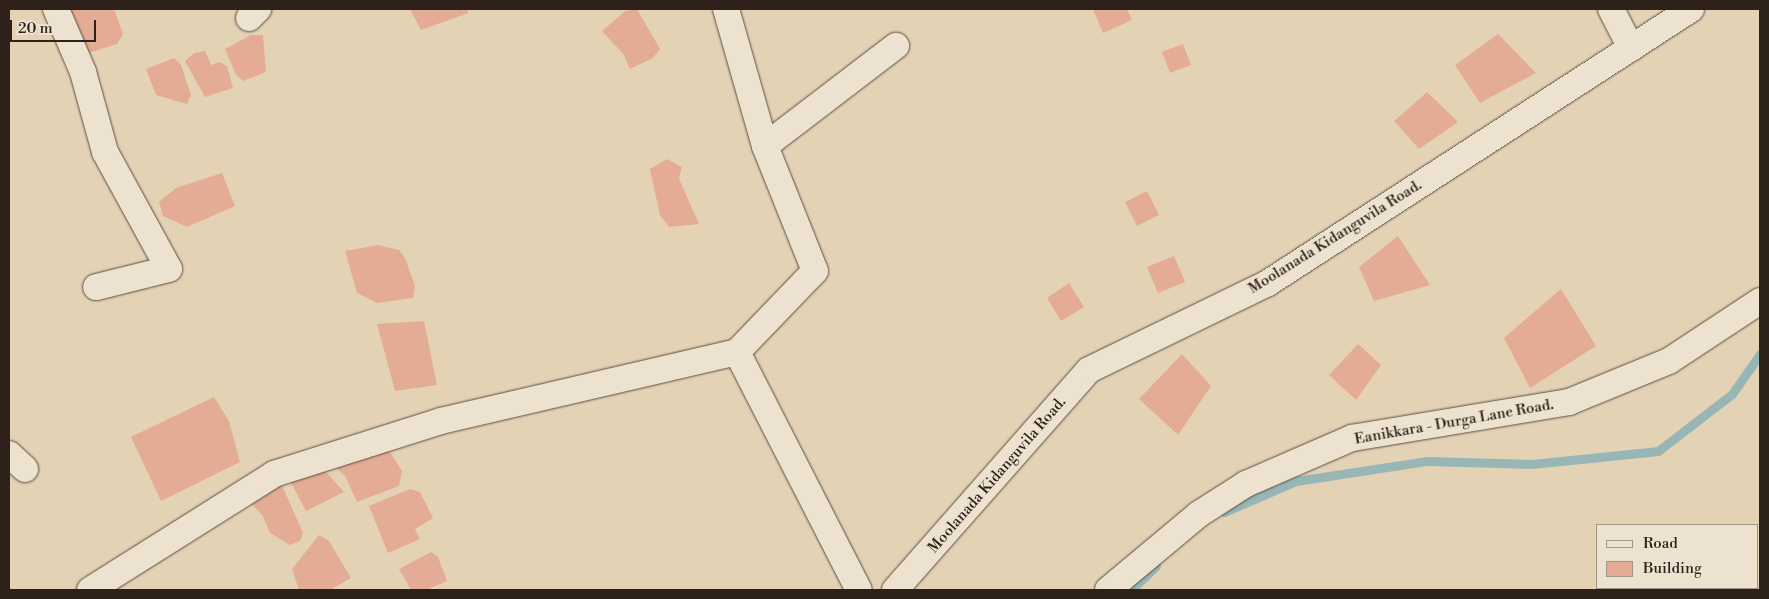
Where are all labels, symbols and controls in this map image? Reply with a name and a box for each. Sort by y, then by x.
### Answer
scale bar [12,10,99,42]
text: 20 m [18,19,53,38]
street label: Moolanada Kidanguvila Road. [1245,176,1425,298]
street label: Moolanada Kidanguvila Road. [924,393,1070,557]
street label: Eanikkara - Durga Lane Road. [1353,396,1555,448]
legend [1596,524,1759,589]
text: Road [1643,534,1678,553]
text: Building [1643,559,1702,578]

